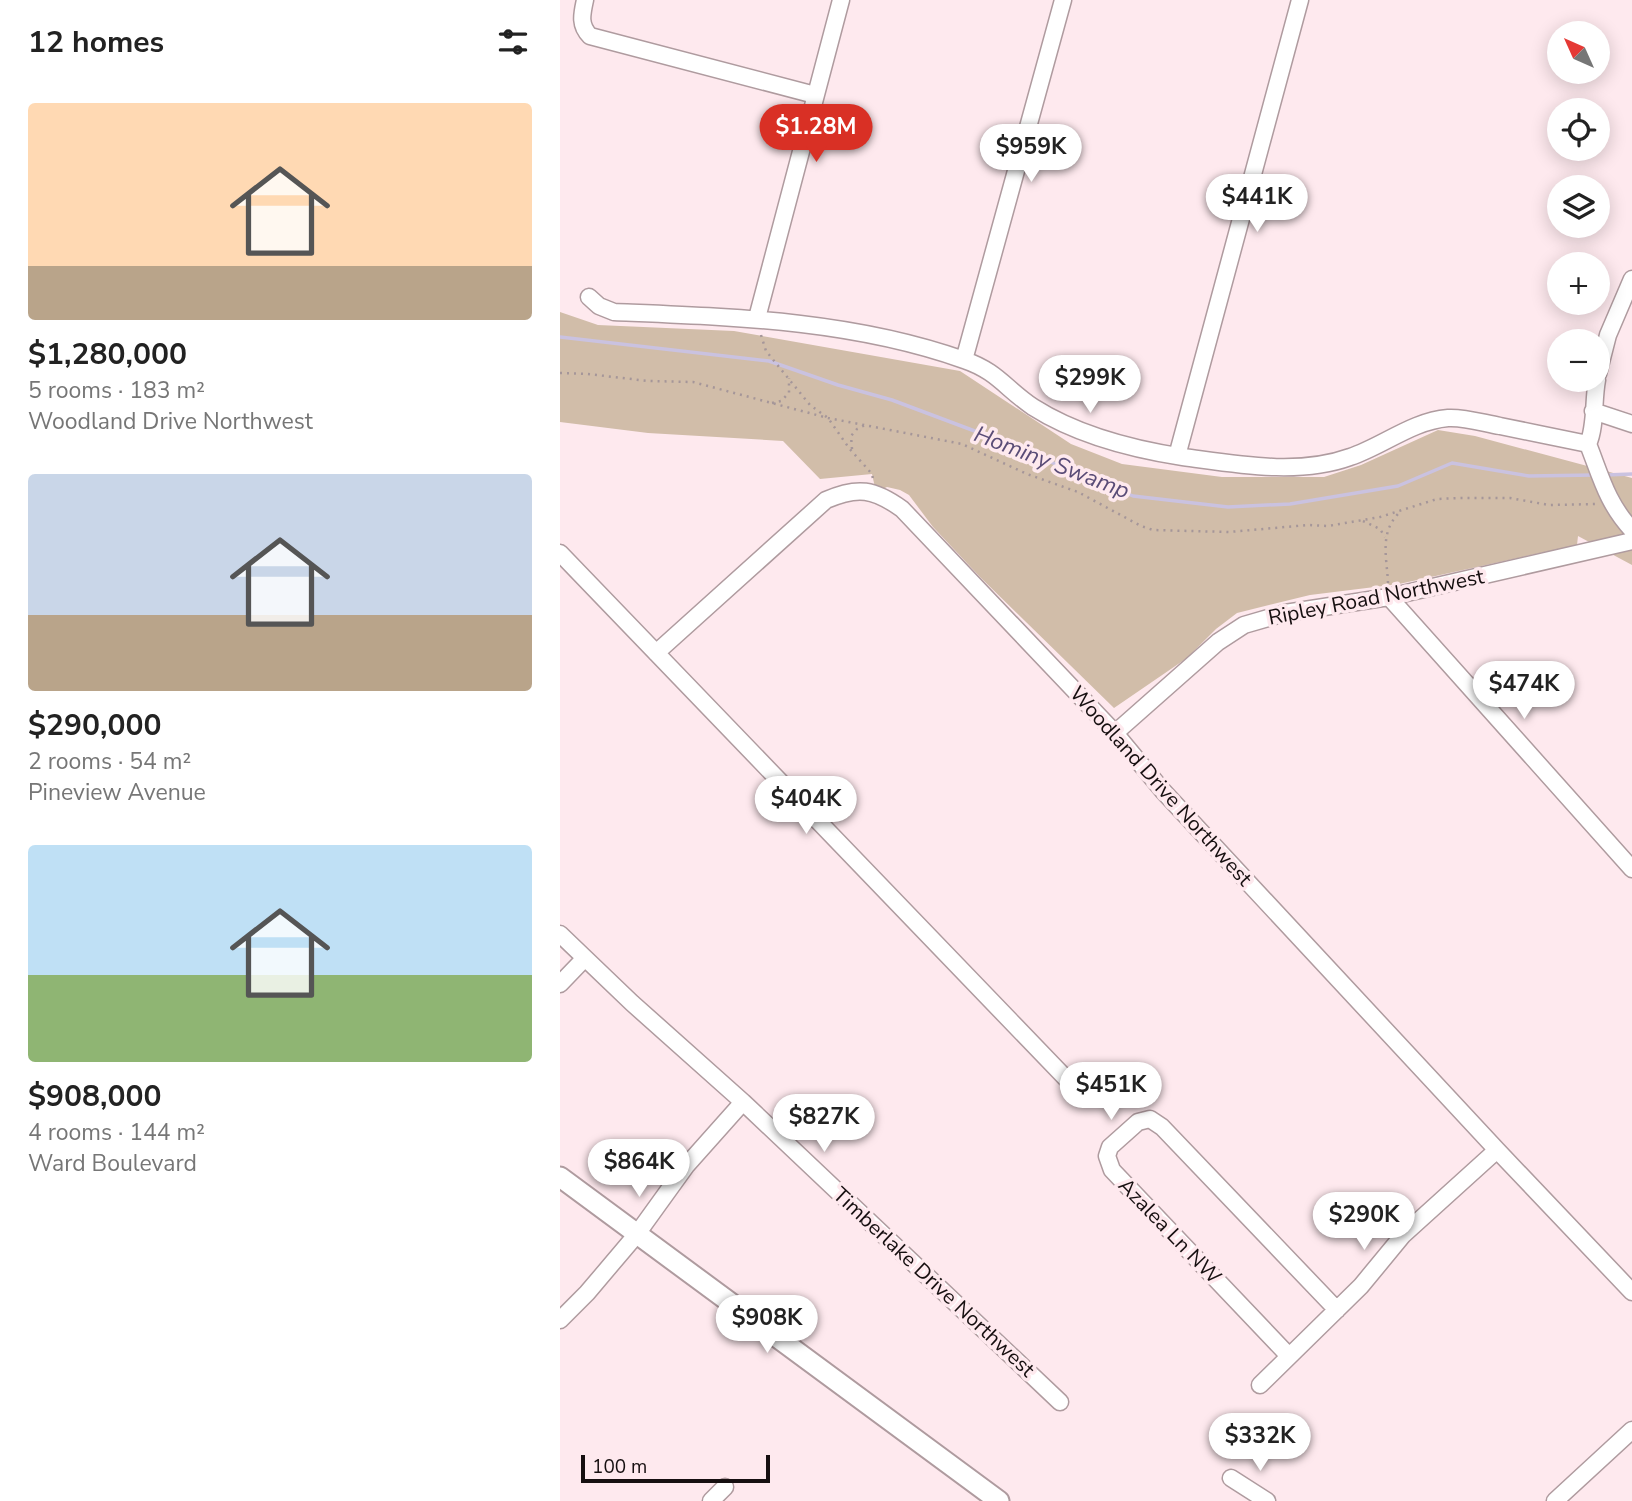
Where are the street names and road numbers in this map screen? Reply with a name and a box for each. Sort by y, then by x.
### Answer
street label: Ripley Road Northwest [1266,562,1487,632]
street label: Woodland Drive Northwest [1064,680,1259,892]
street label: Azalea Ln NW [1112,1172,1228,1290]
street label: Timberlake Drive Northwest [827,1181,1041,1383]

